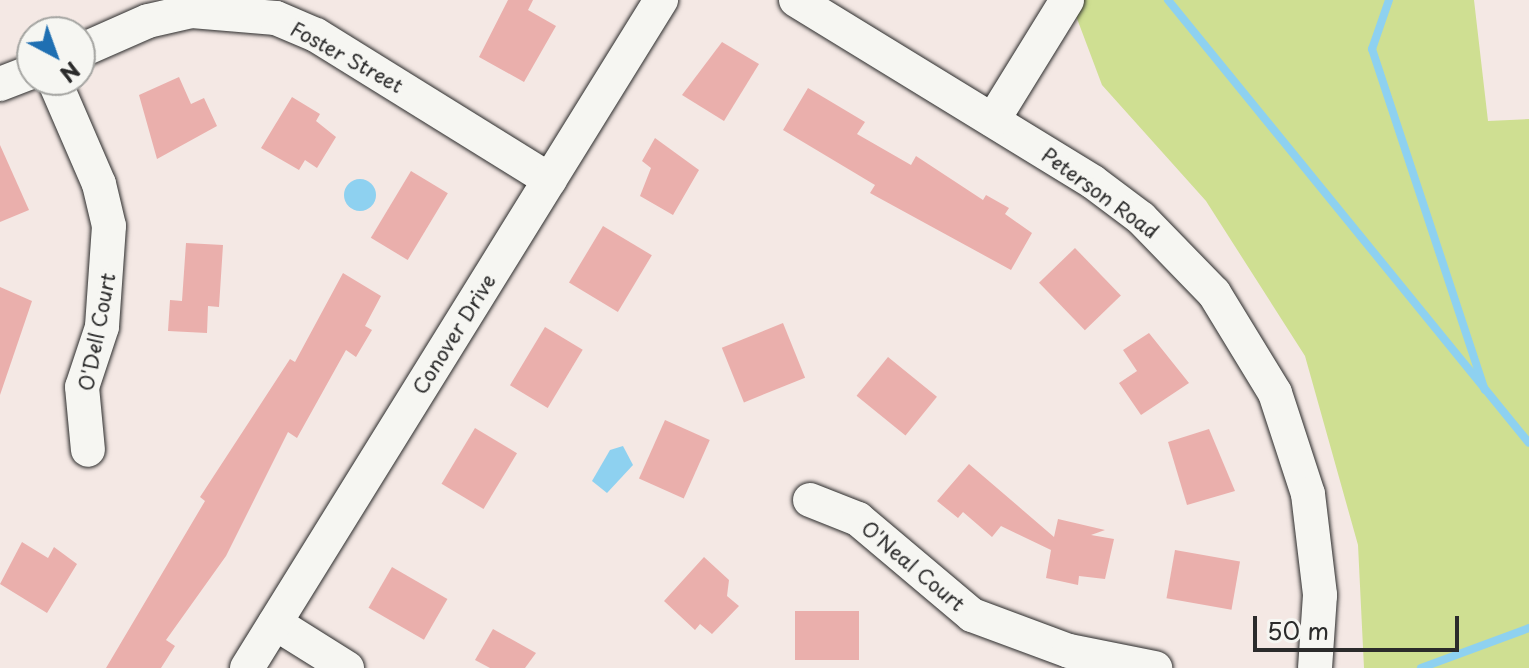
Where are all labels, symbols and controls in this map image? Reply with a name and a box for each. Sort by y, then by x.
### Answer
north arrow [16,16,96,96]
street label: Foster Street [286,16,408,98]
text: N [53,55,88,91]
street label: Peterson Road [1037,143,1163,243]
street label: O'Dell Court [74,270,120,394]
street label: Conover Drive [408,270,500,398]
street label: O'Neal Court [857,516,969,616]
scale bar [1257,600,1463,650]
text: 50 m [1267,612,1329,648]

